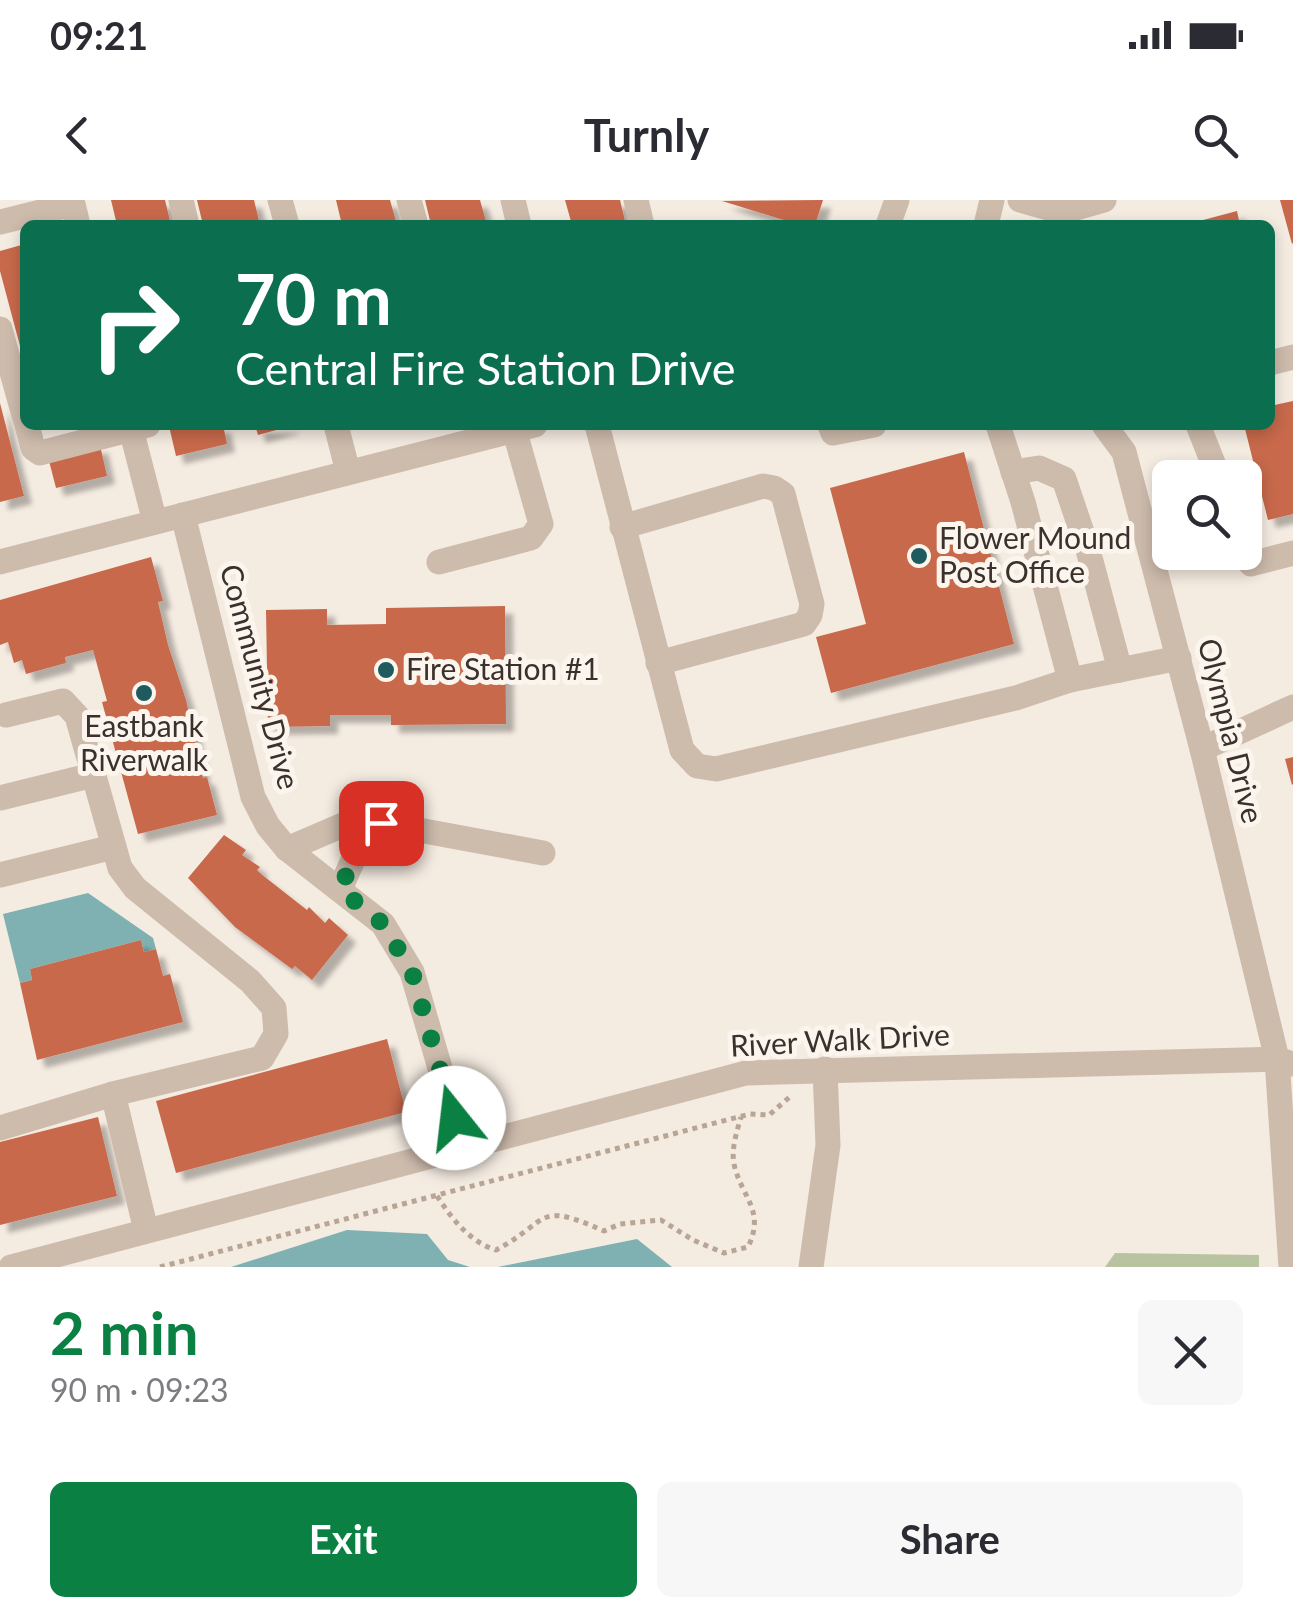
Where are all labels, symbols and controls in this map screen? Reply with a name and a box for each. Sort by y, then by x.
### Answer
text: 09:21 [50,12,148,58]
icon: back [50,108,105,163]
text: Turnly [584,108,709,162]
icon: search [1188,108,1243,163]
text: 70 m [235,256,392,340]
icon: right [70,260,200,390]
text: Central Fire Station Drive [235,341,735,395]
map controls [1152,460,1262,570]
button: search [1152,460,1262,570]
place label: Flower Mound Post Office [939,519,1131,589]
marker: Flower Mound Post Office [908,545,930,567]
street label: Community Drive [214,560,308,793]
street label: Olympia Drive [1192,634,1272,827]
place label: Fire Station #1 [406,650,600,686]
marker: Fire Station #1 [375,659,397,681]
marker: Eastbank Riverwalk [133,682,155,704]
place label: Eastbank Riverwalk [80,707,209,777]
pin [339,781,424,866]
icon: arrive [354,796,409,851]
street label: River Walk Drive [729,1015,951,1063]
position arrow [402,1066,506,1170]
text: 2 min [50,1296,199,1368]
button: close [1138,1300,1243,1405]
text: 90 m · 09:23 [50,1370,229,1409]
button: Exit [50,1482,637,1597]
button: Share [657,1482,1243,1597]

